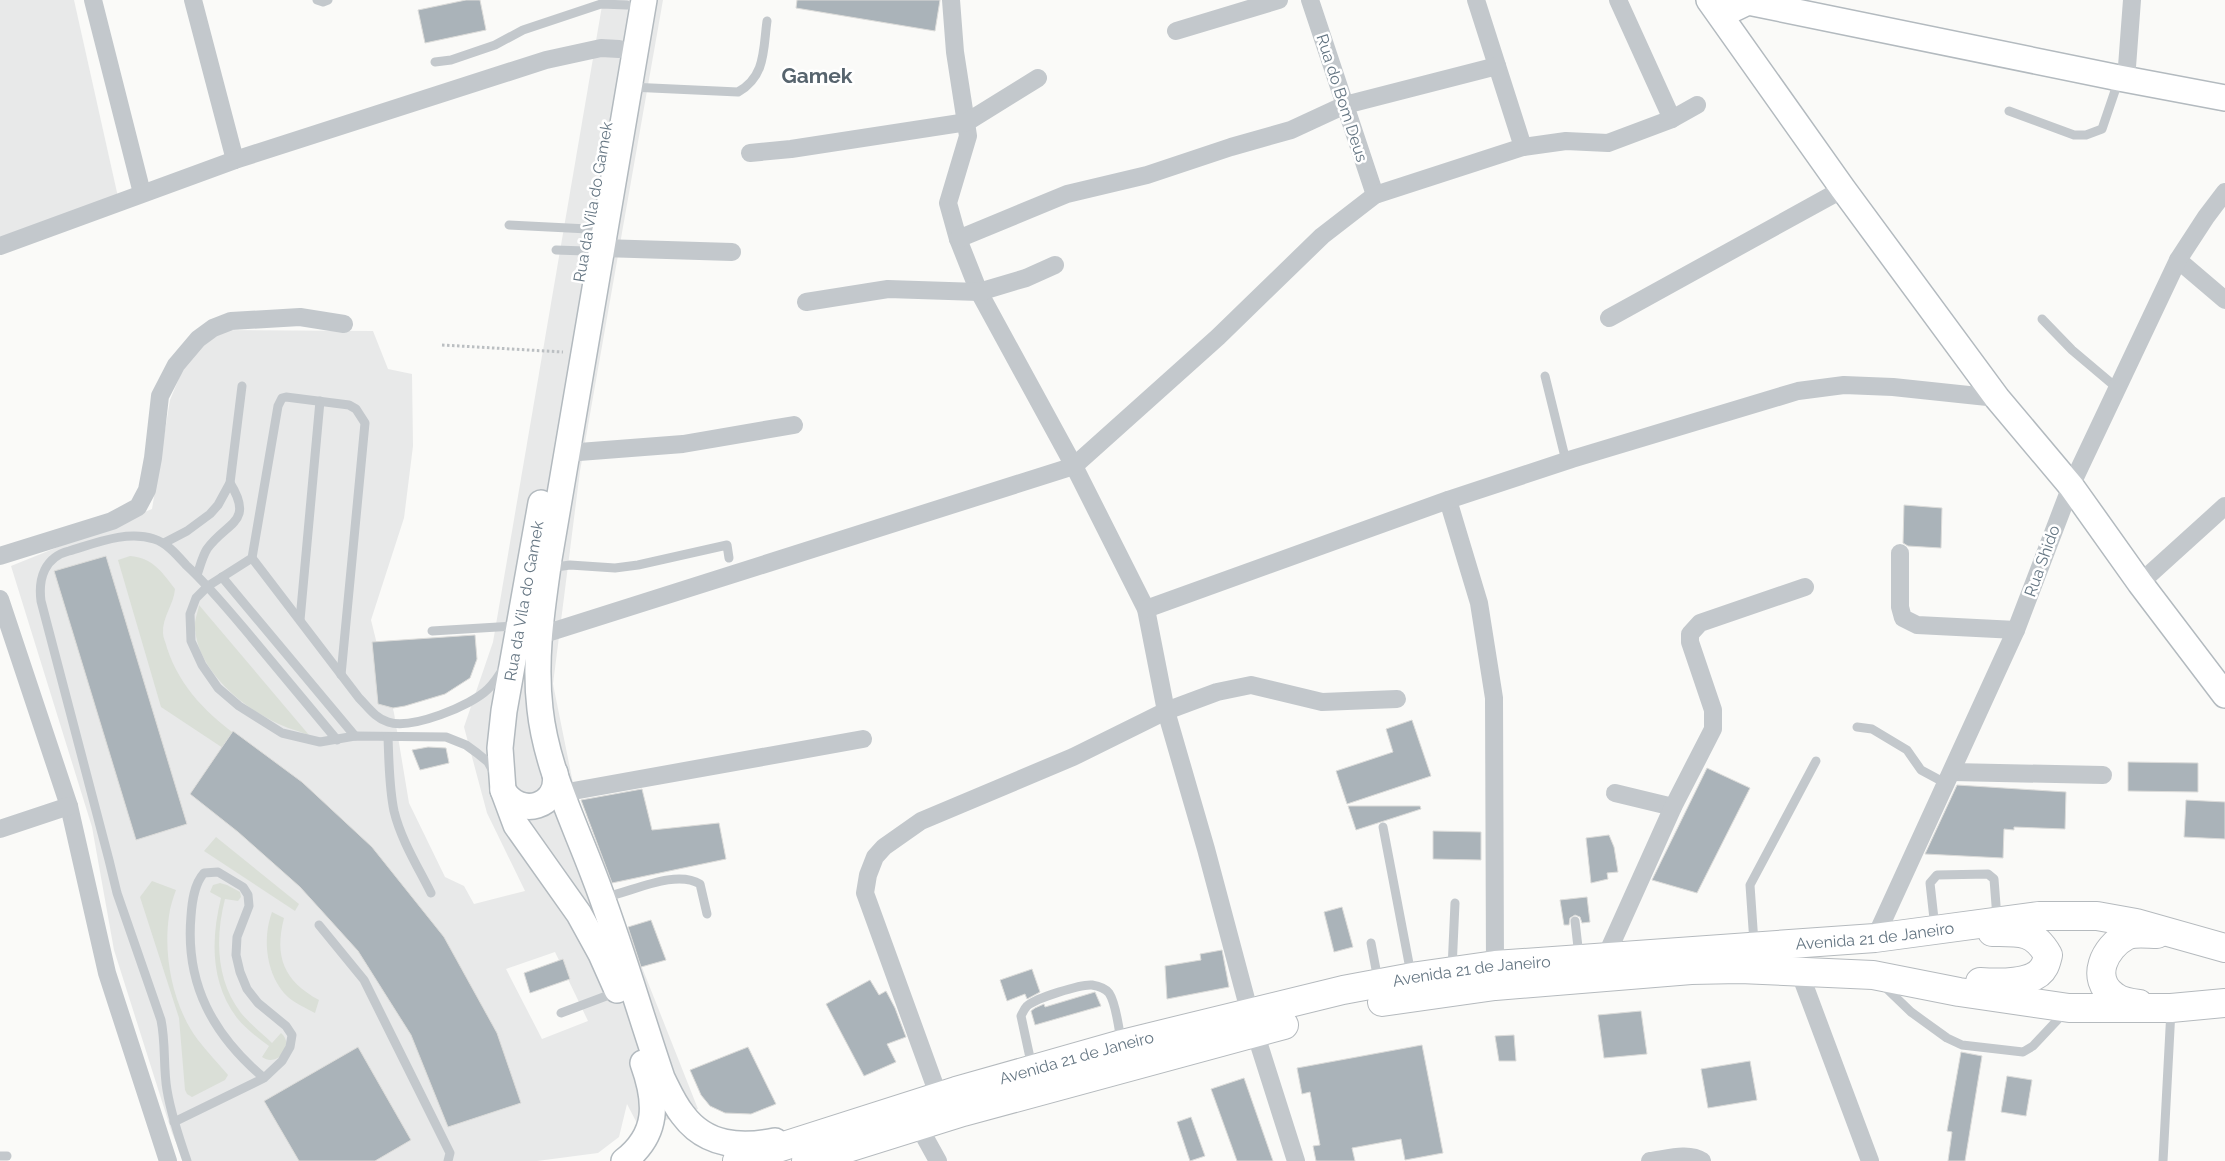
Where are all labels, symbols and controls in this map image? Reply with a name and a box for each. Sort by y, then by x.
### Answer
street label: Rua do Bom Deus [1312,32,1372,165]
district label: Gamek [781,63,853,88]
street label: Rua da Vila do Gamek [570,120,617,284]
street label: Rua da Vila do Gamek [501,519,548,683]
street label: Rua Shido [2020,523,2064,599]
street label: Avenida 21 de Janeiro [1795,918,1955,953]
street label: Avenida 21 de Janeiro [1391,952,1551,990]
street label: Avenida 21 de Janeiro [997,1027,1156,1088]

